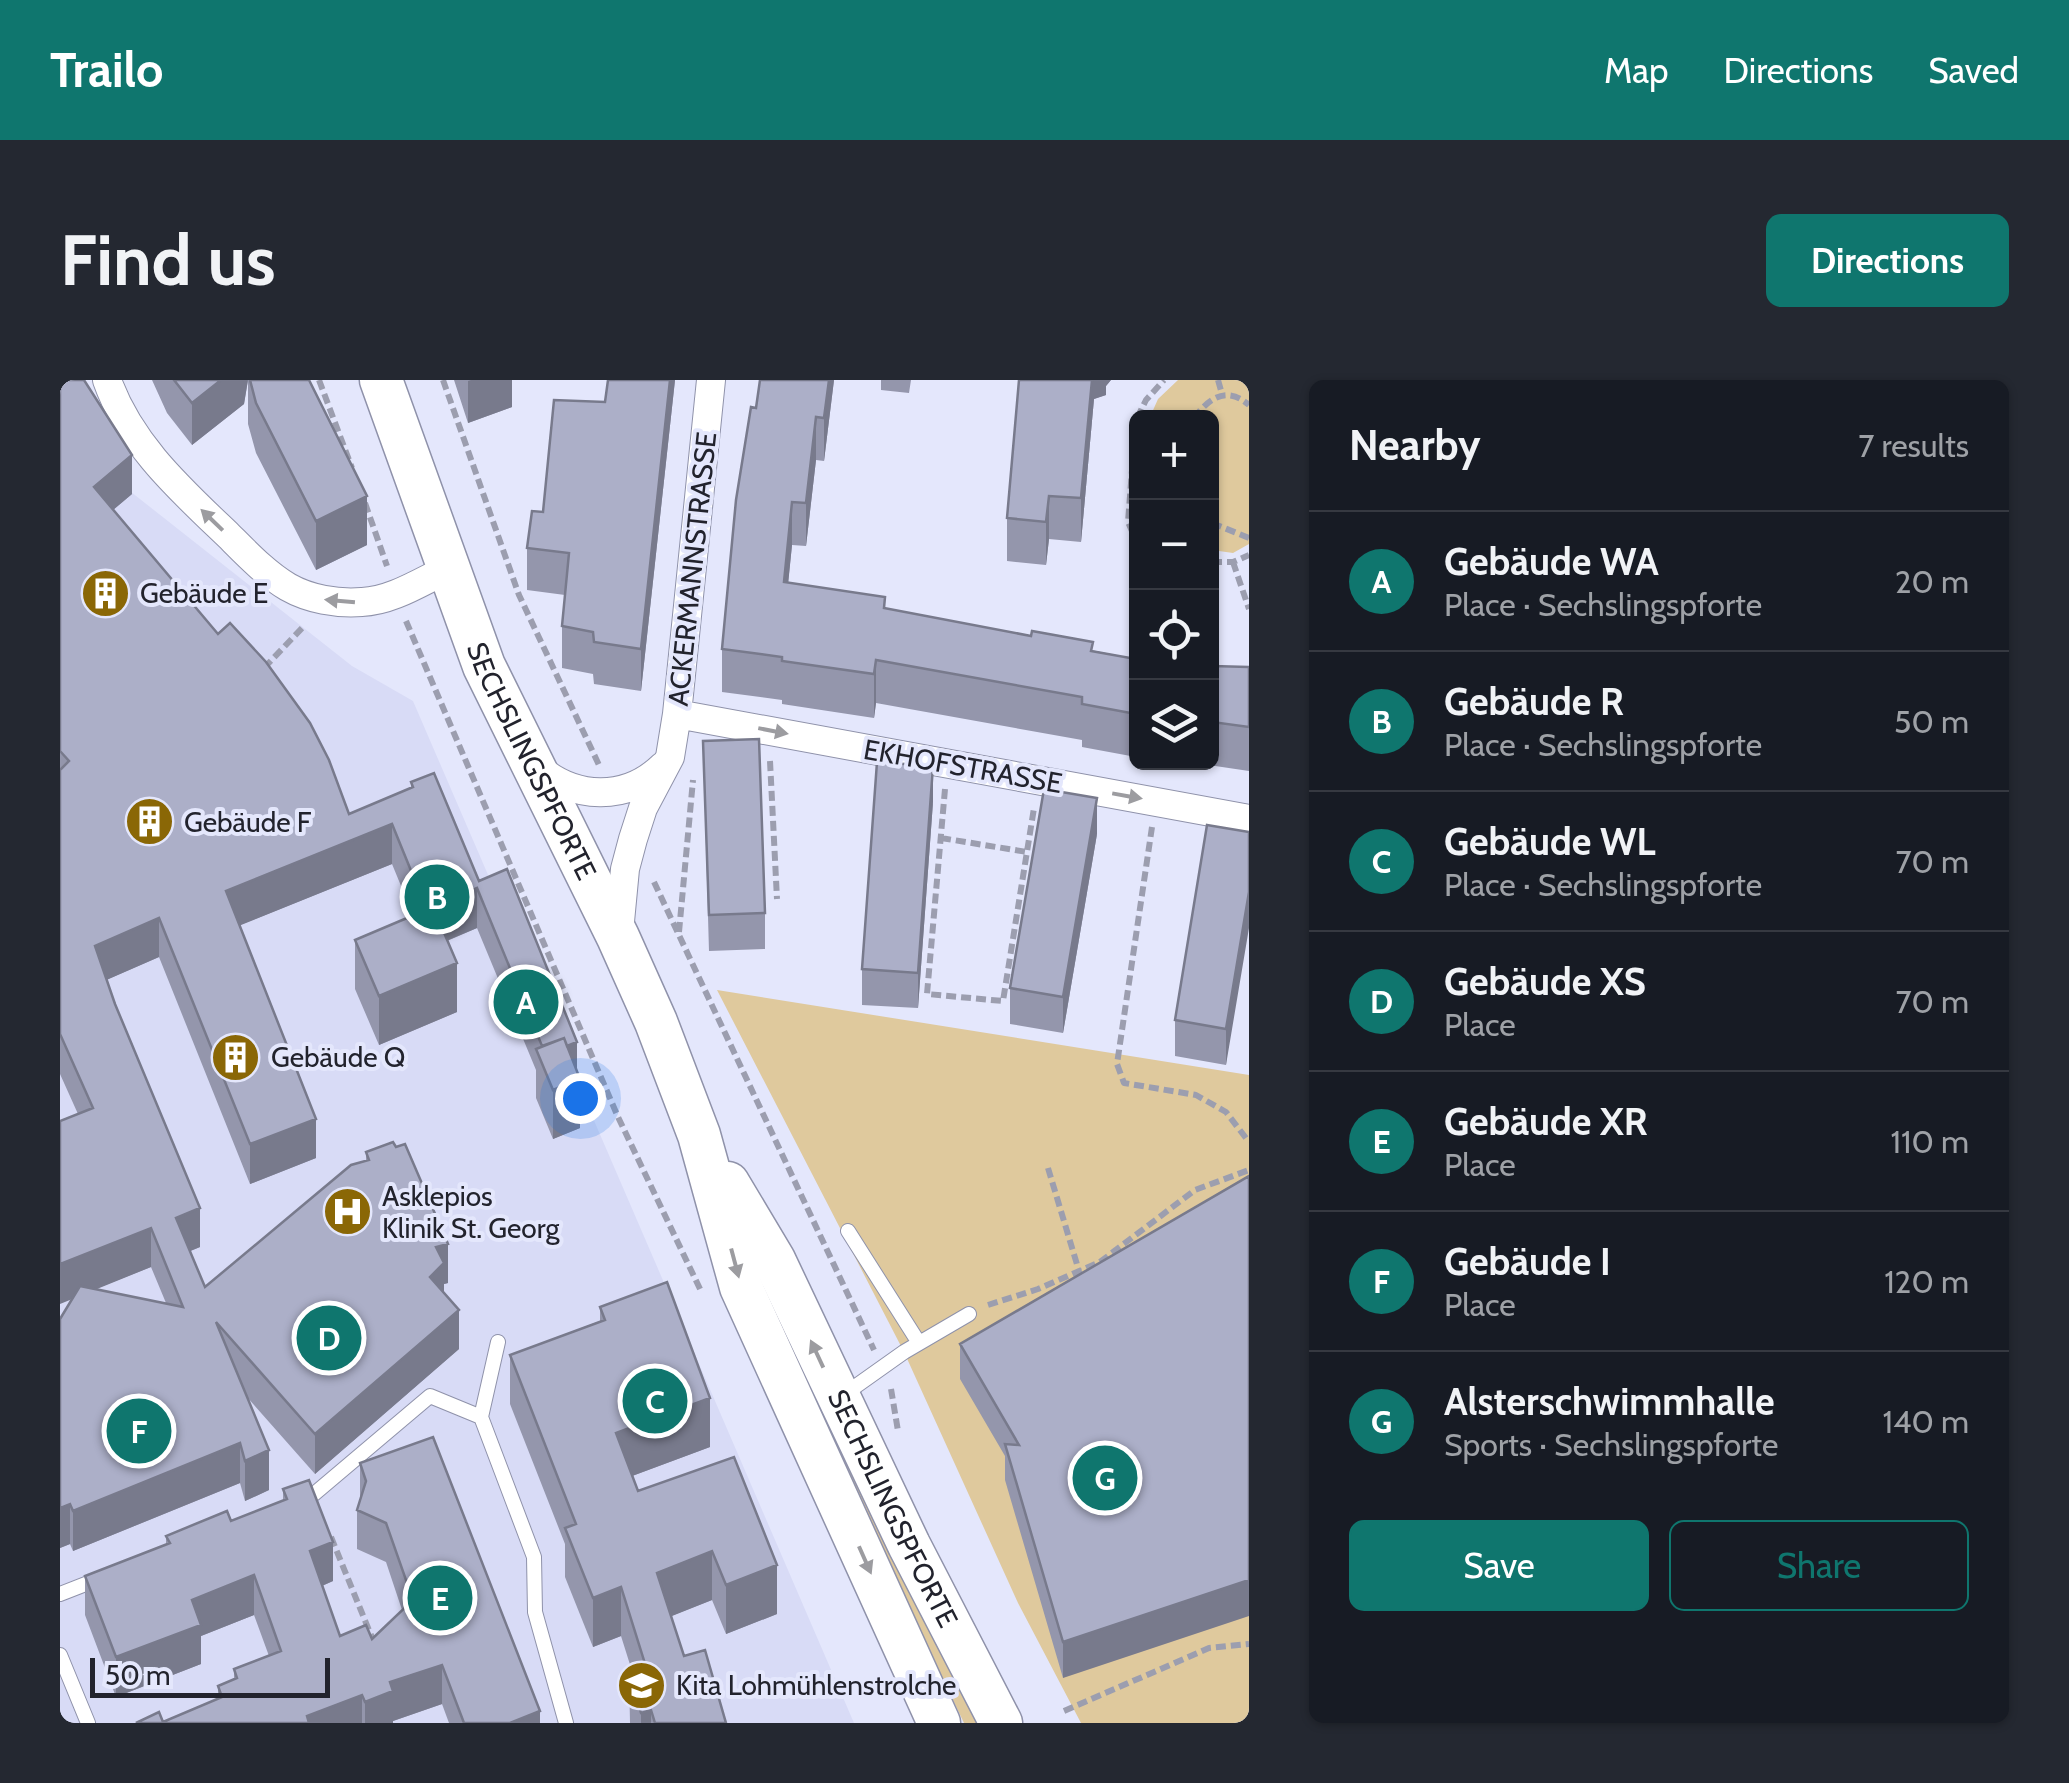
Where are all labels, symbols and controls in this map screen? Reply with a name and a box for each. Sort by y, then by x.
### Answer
text: Trailo [50,41,163,99]
text: Map [1604,49,1669,92]
text: Directions [1724,49,1873,92]
text: Saved [1928,49,2019,92]
button: Directions [1766,214,2009,307]
text: Find us [60,217,276,303]
map controls [1129,410,1219,770]
button: + [1129,410,1219,500]
text: Nearby [1349,419,1481,471]
text: 7 results [1858,426,1969,465]
street label: ACKERMANNSTRASSE [661,430,723,708]
button: − [1129,500,1219,590]
one-way arrow [200,509,224,532]
text: Gebäude WA [1444,538,1659,585]
text: A [1371,562,1392,601]
text: 20 m [1895,562,1969,601]
building icon: Gebäude E [79,567,131,619]
place label: Gebäude E [140,576,268,610]
text: Place · Sechslingspforte [1444,585,1762,624]
button: locate [1129,590,1219,680]
one-way arrow [324,592,355,608]
street label: SECHSLINGSPFORTE [460,638,604,885]
text: Gebäude R [1444,678,1624,725]
button: layers [1129,680,1219,770]
text: B [1371,702,1392,741]
text: 50 m [1894,702,1969,741]
one-way arrow [758,723,789,739]
text: Place · Sechslingspforte [1444,725,1762,764]
street label: EKHOFSTRASSE [861,732,1065,800]
one-way arrow [1112,789,1143,804]
building icon: Gebäude F [123,796,175,848]
place label: Gebäude F [184,805,312,839]
text: Gebäude WL [1444,818,1655,865]
text: C [1372,842,1391,881]
text: 70 m [1896,842,1969,881]
pin: B [404,860,470,934]
text: Place · Sechslingspforte [1444,865,1762,904]
text: Gebäude XS [1444,958,1646,1005]
pin: A [494,964,558,1040]
text: D [1370,982,1393,1021]
text: 70 m [1896,982,1969,1021]
text: Place [1444,1005,1516,1044]
building icon: Gebäude Q [210,1031,262,1083]
place label: Gebäude Q [271,1040,405,1074]
your location [555,1073,606,1124]
text: Gebäude XR [1444,1098,1647,1145]
text: E [1372,1122,1391,1161]
text: 110 m [1891,1122,1969,1161]
text: Place [1444,1145,1516,1184]
place label: Asklepios Klinik St. Georg [382,1179,560,1245]
hospital icon: Asklepios Klinik St. Georg [321,1186,373,1238]
text: Gebäude I [1444,1238,1611,1285]
one-way arrow [727,1247,743,1278]
text: F [1373,1262,1390,1301]
text: 120 m [1884,1262,1969,1301]
text: Place [1444,1285,1516,1324]
pin: D [296,1300,362,1376]
one-way arrow [808,1339,825,1368]
pin: C [622,1364,688,1438]
text: Alsterschwimmhalle [1444,1378,1775,1425]
street label: SECHSLINGSPFORTE [821,1384,965,1633]
pin: F [106,1394,172,1468]
text: G [1371,1402,1392,1441]
text: 140 m [1882,1402,1969,1441]
text: Sports · Sechslingspforte [1444,1425,1778,1464]
pin: G [1072,1440,1138,1516]
button: Save [1349,1520,1649,1611]
button: Share [1669,1520,1969,1611]
one-way arrow [857,1546,874,1575]
pin: E [408,1560,472,1636]
scale bar [90,1653,330,1698]
text: 50 m [105,1658,171,1692]
school or university icon: Kita Lohmühlenstrolche [615,1659,667,1711]
place label: Kita Lohmühlenstrolche [676,1668,956,1702]

